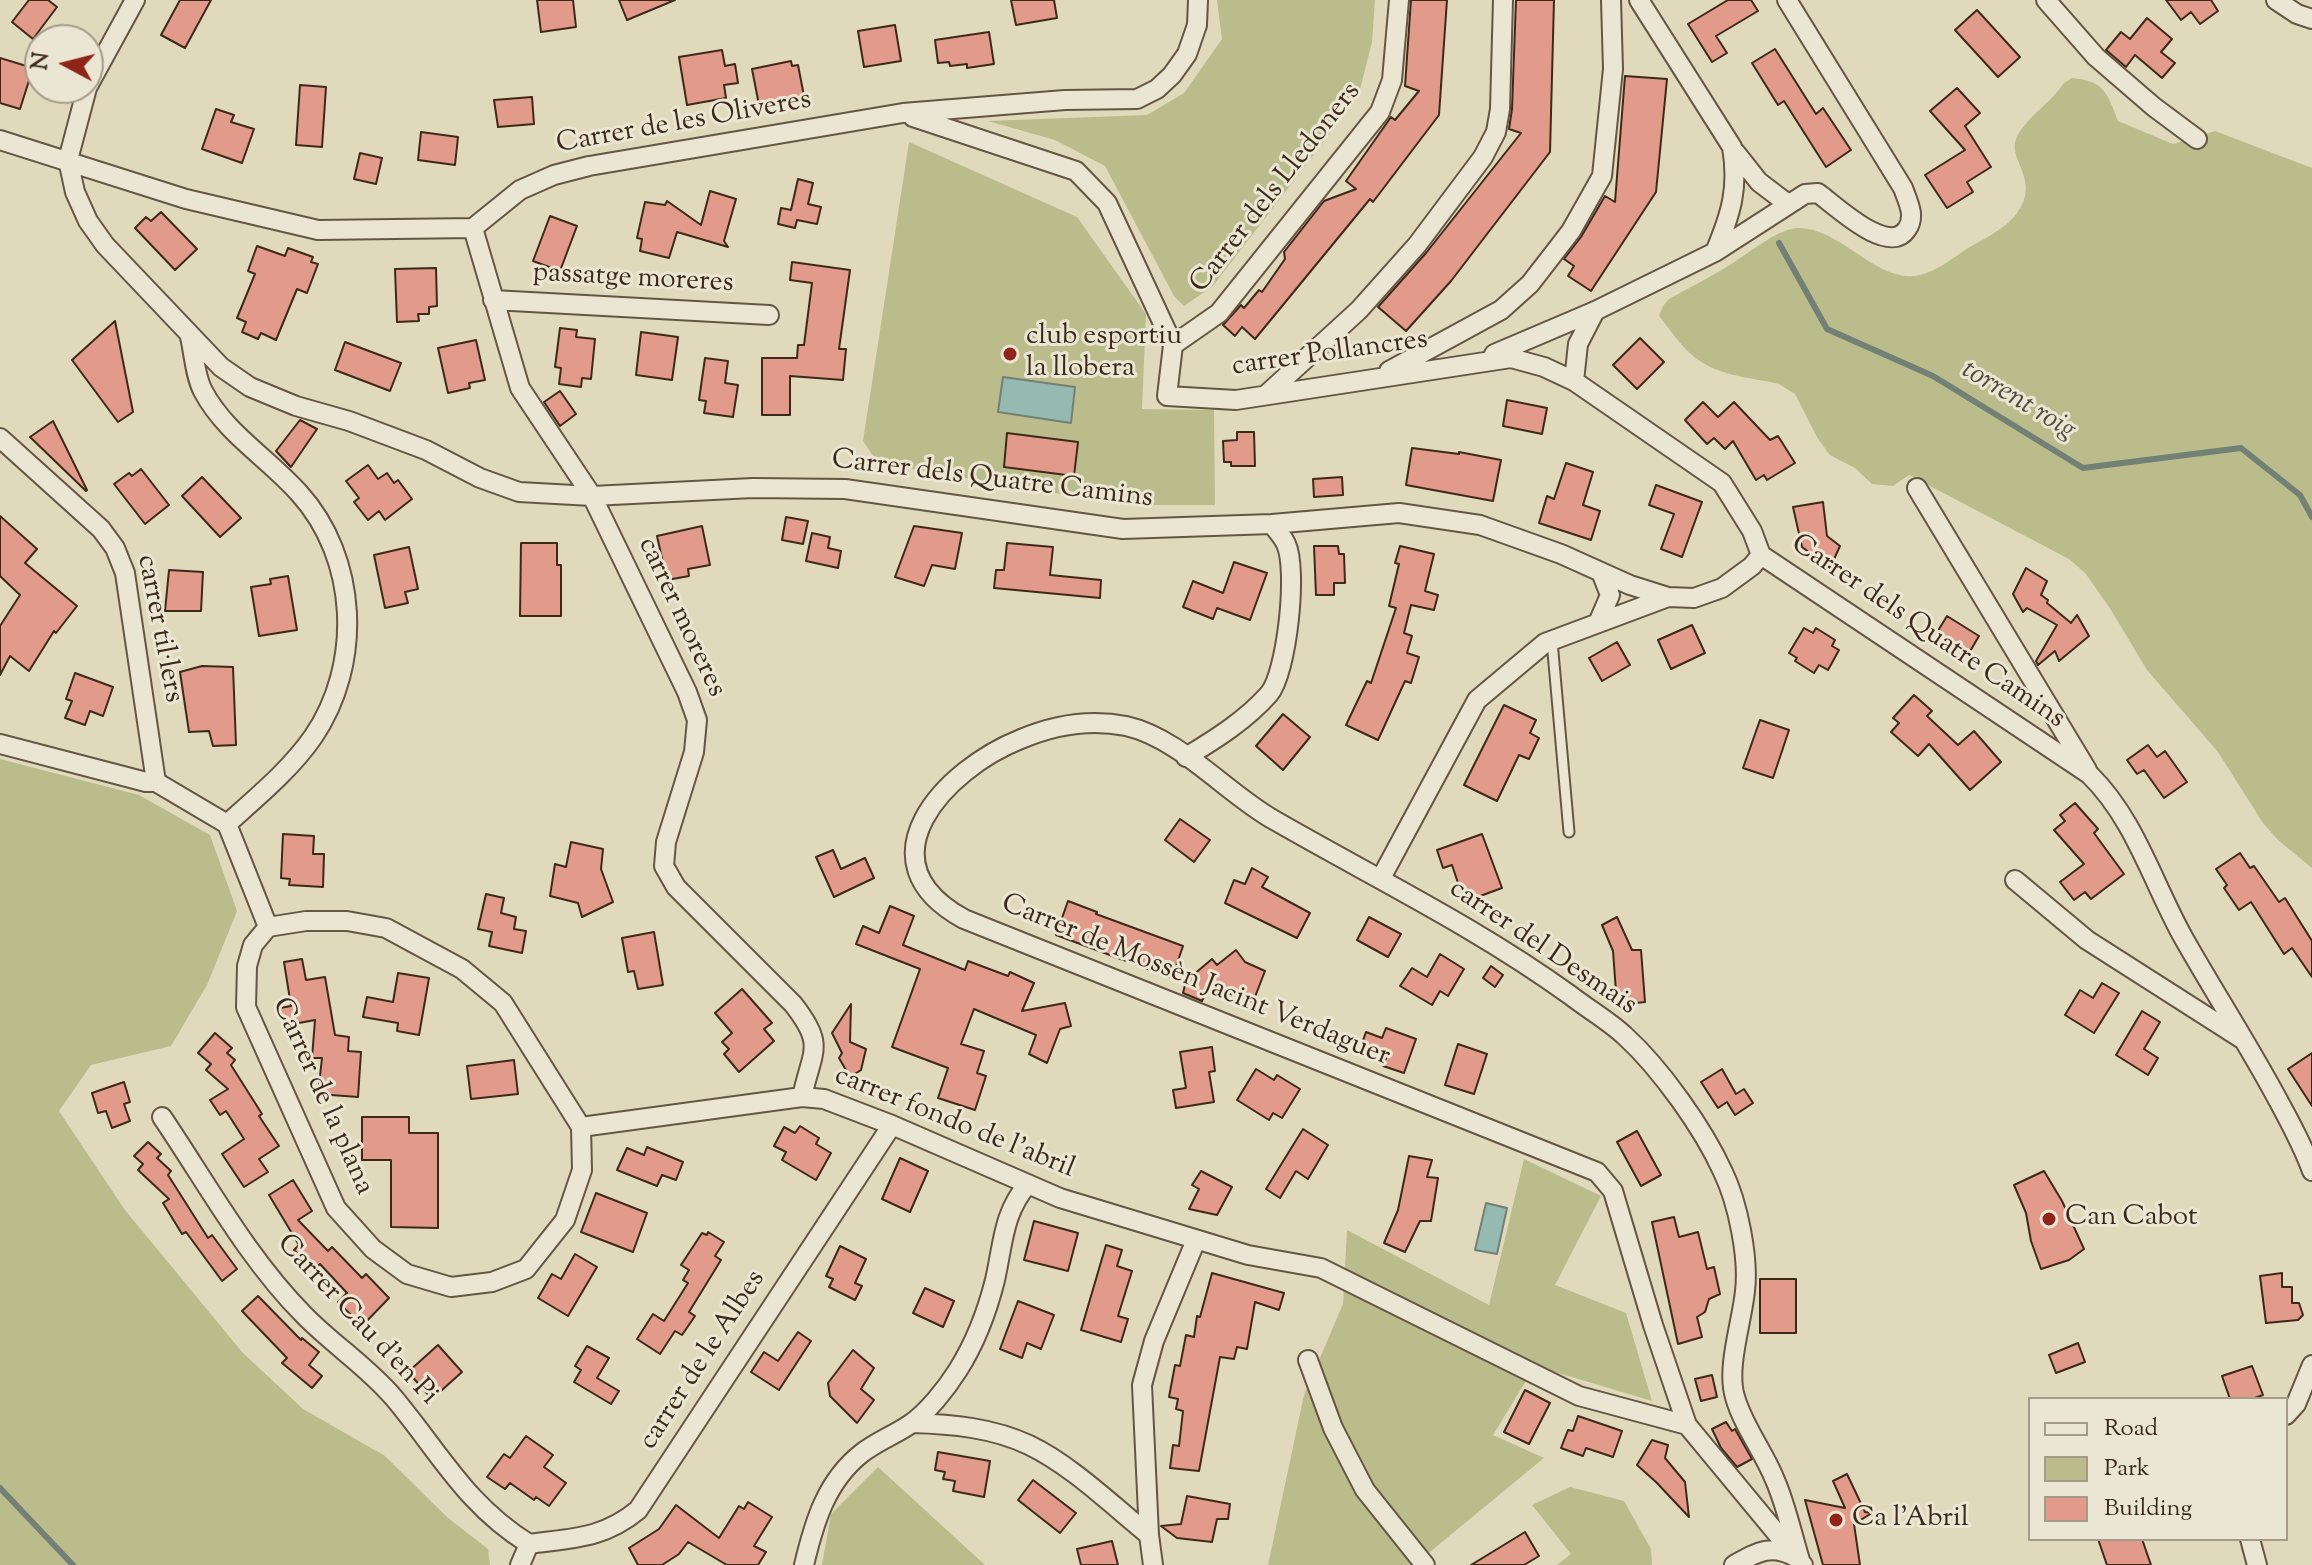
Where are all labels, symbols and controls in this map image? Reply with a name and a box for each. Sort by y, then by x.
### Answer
north arrow [24,24,104,104]
text: N [25,51,59,72]
street label: Carrer dels Lledoners [1184,77,1370,301]
street label: Carrer de les Oliveres [554,85,814,163]
street label: passatge moreres [532,258,734,302]
place label: club esportiu la llobera [1026,321,1182,387]
street label: carrer Pollancres [1230,325,1430,385]
marker: club esportiu la llobera [1001,345,1019,363]
water label: torrent roig [1954,354,2082,450]
street label: Carrer dels Quatre Camins [829,445,1155,517]
street label: Carrer dels Quatre Camins [1784,529,2070,737]
street label: carrer moreres [628,533,732,703]
street label: carrer til·lers [127,552,189,706]
street label: carrer del Desmais [1442,874,1642,1024]
street label: Carrer de Mossèn Jacint Verdaguer [996,888,1394,1076]
street label: Carrer de la plana [263,993,379,1201]
street label: carrer fondo de l'abril [829,1060,1079,1188]
place label: Can Cabot [2065,1202,2197,1236]
marker: Can Cabot [2040,1210,2058,1228]
street label: Carrer Cau d'en Pi [268,1229,444,1413]
street label: carrer de le Albes [634,1265,774,1457]
legend [2028,1397,2288,1541]
text: Road [2104,1412,2158,1446]
text: Park [2104,1452,2150,1486]
text: Building [2104,1492,2192,1526]
place label: Ca l'Abril [1852,1503,1969,1537]
marker: Ca l'Abril [1827,1511,1845,1529]

